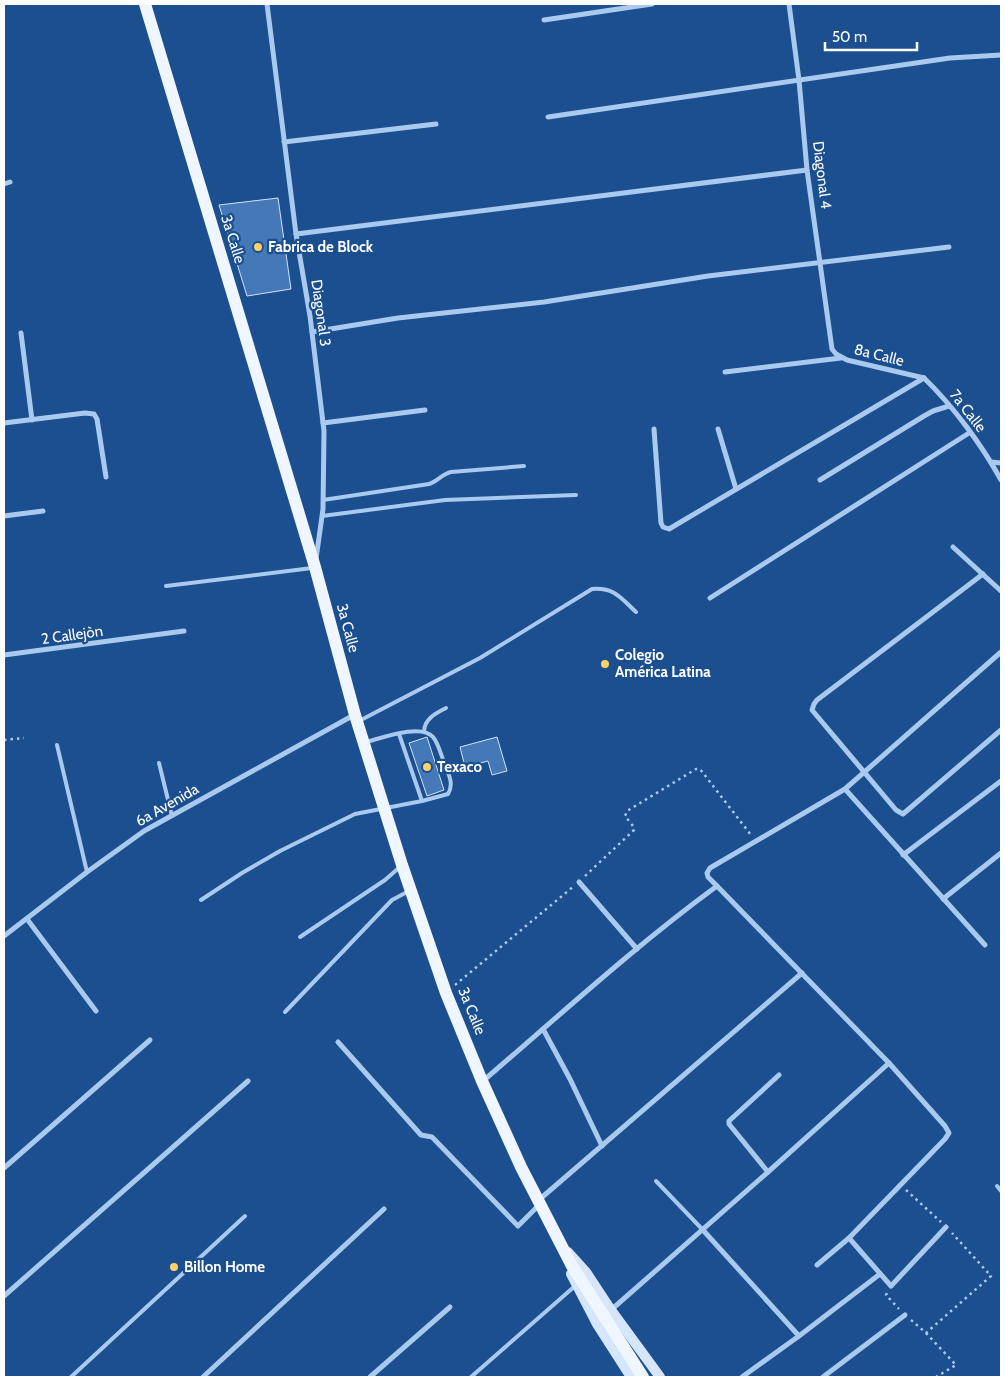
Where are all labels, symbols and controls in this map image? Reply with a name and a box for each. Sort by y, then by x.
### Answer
scale bar [825,20,918,52]
text: 50 m [832,28,867,46]
street label: Diagonal 4 [809,140,835,210]
street label: 3a Calle [217,213,249,266]
place label: Fabrica de Block [268,238,374,256]
marker: Fabrica de Block [252,241,264,253]
street label: Diagonal 3 [307,278,335,348]
street label: 8a Calle [852,340,906,370]
street label: 7a Calle [946,386,990,436]
street label: 3a Calle [333,602,363,655]
street label: 2 Callejòn [40,622,104,648]
place label: Colegio América Latina [615,646,711,681]
marker: Colegio América Latina [599,658,611,670]
place label: Texaco [437,758,482,776]
marker: Texaco [421,761,433,773]
street label: 6a Avenida [132,779,202,830]
street label: 3a Calle [454,985,490,1038]
place label: Billon Home [184,1258,265,1276]
marker: Billon Home [168,1261,180,1273]

